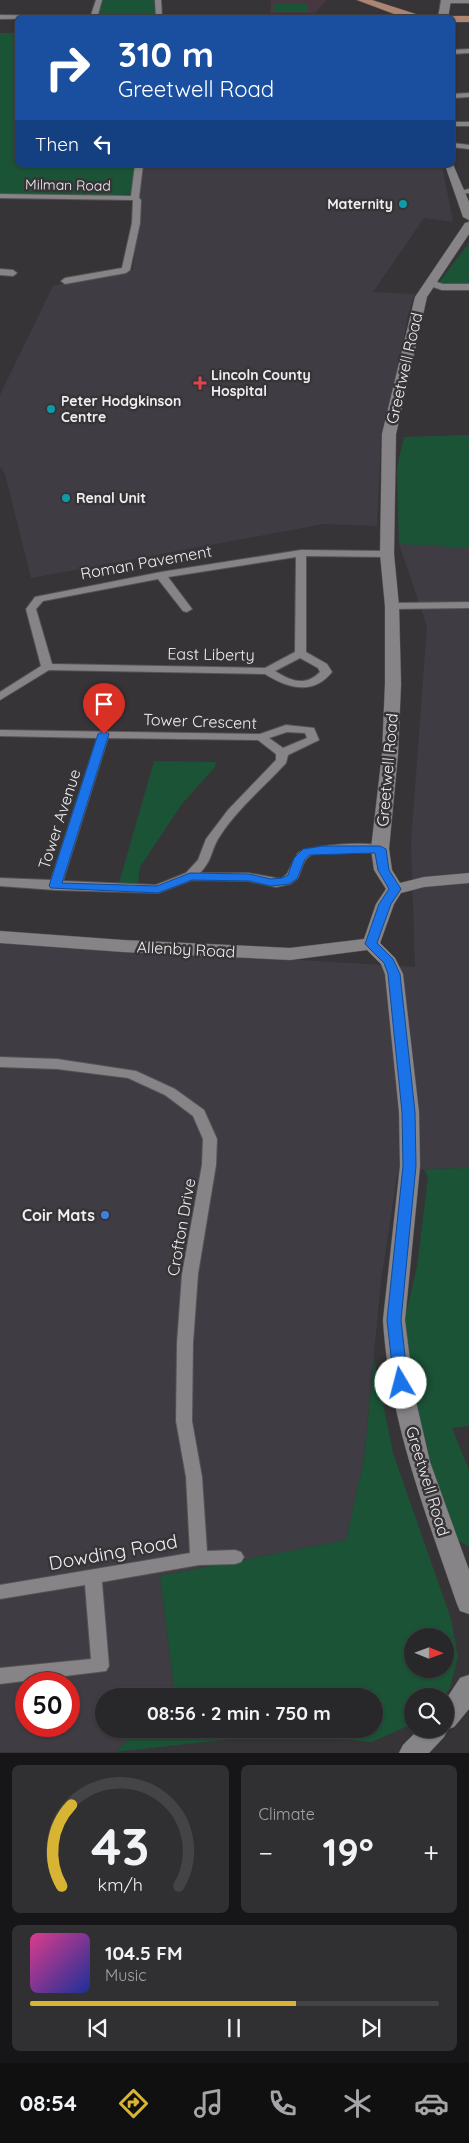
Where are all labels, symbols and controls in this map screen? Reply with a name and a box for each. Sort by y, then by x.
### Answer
text: 310 m [118,32,214,76]
icon: right [35,35,100,100]
text: Greetwell Road [118,75,274,103]
icon: left [89,130,117,158]
text: Then [35,132,79,156]
street label: Milman Road [25,175,111,195]
place label: Maternity [327,195,393,213]
marker: Maternity [397,198,409,210]
street label: Greetwell Road [381,310,427,426]
place label: Lincoln County Hospital [211,366,311,400]
marker: Lincoln County Hospital [193,376,207,390]
place label: Peter Hodgkinson Centre [61,392,181,426]
marker: Peter Hodgkinson Centre [45,403,57,415]
place label: Renal Unit [76,489,146,507]
marker: Renal Unit [60,492,72,504]
street label: Roman Pavement [79,541,213,583]
street label: East Liberty [167,643,255,665]
pin [83,683,125,734]
icon: arrive [90,690,118,718]
street label: Tower Crescent [143,709,257,733]
street label: Greetwell Road [372,713,402,827]
street label: Tower Avenue [33,767,85,871]
street label: Allenby Road [136,936,236,962]
street label: Crofton Drive [163,1177,199,1277]
place label: Coir Mats [22,1205,95,1225]
marker: Coir Mats [99,1209,111,1221]
position arrow [374,1356,426,1408]
street label: Greetwell Road [402,1424,454,1538]
street label: Dowding Road [47,1529,179,1575]
north arrow [404,1628,454,1678]
map controls [404,1628,454,1738]
speed limit sign: 50 [15,1672,80,1737]
button: search [404,1688,454,1738]
text: 08:56 · 2 min · 750 m [147,1701,331,1725]
text: Climate [259,1804,315,1824]
text: 43 [91,1813,150,1878]
text: 19° [322,1828,374,1876]
text: − [259,1835,273,1870]
text: + [423,1835,439,1870]
text: km/h [98,1873,143,1895]
text: 104.5 FM [105,1941,182,1965]
text: Music [105,1965,147,1985]
icon: previous [84,2014,112,2042]
icon: pause [220,2014,248,2042]
icon: next [357,2014,385,2042]
icon: directions [116,2086,151,2121]
icon: music [191,2086,226,2121]
icon: phone [265,2086,300,2121]
icon: climate [340,2086,375,2121]
icon: car [414,2086,449,2121]
text: 08:54 [20,2089,77,2117]

